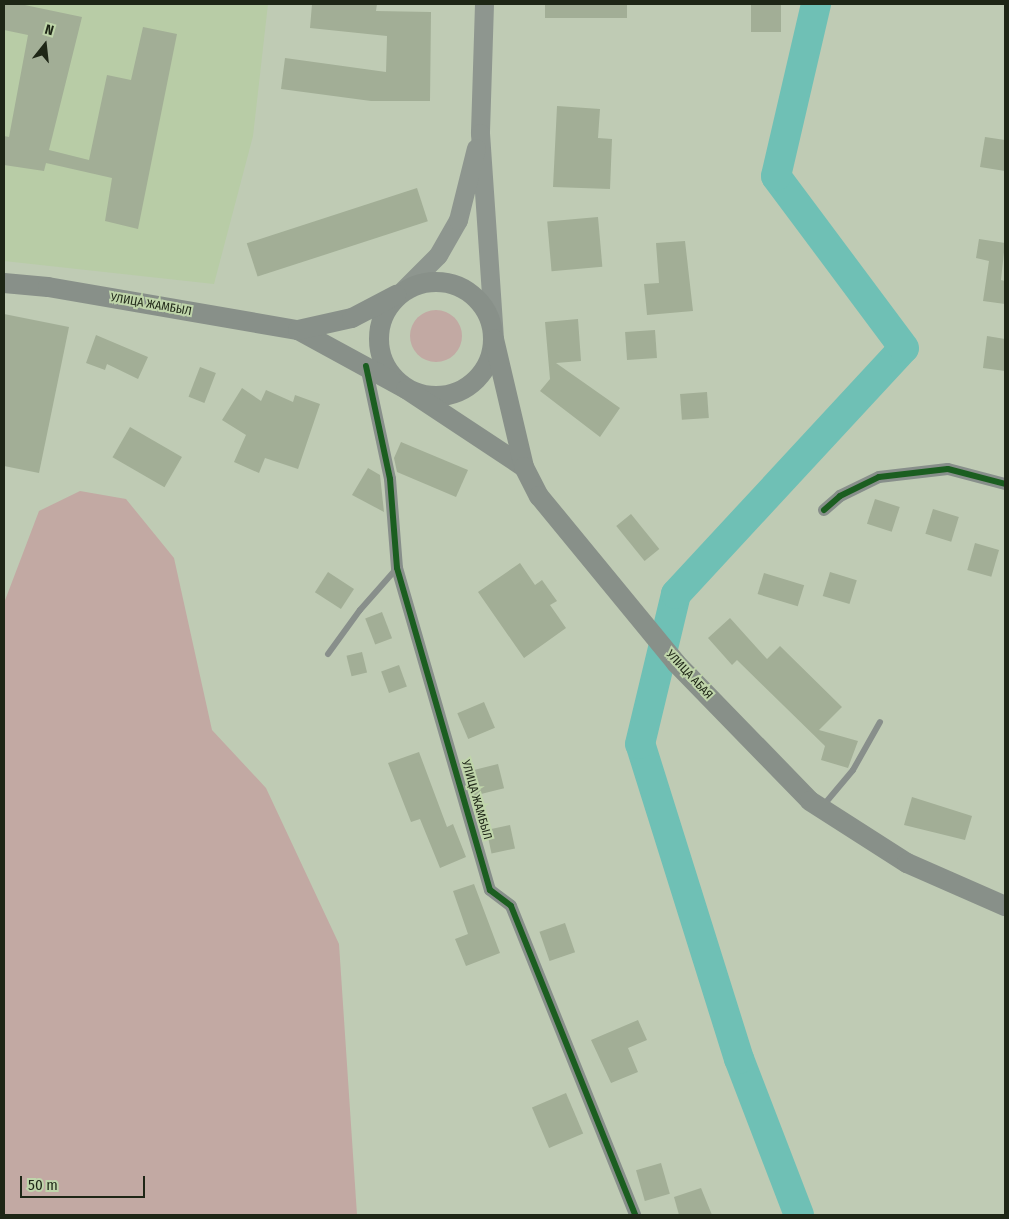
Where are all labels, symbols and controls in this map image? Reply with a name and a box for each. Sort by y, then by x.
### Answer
north arrow [20,20,70,70]
text: N [43,21,56,39]
street label: УЛИЦА ЖАМБЫЛ [109,291,193,319]
street label: УЛИЦА АБАЯ [663,648,715,702]
street label: УЛИЦА ЖАМБЫЛ [458,758,494,842]
scale bar [22,1166,148,1198]
text: 50 m [28,1176,58,1194]

